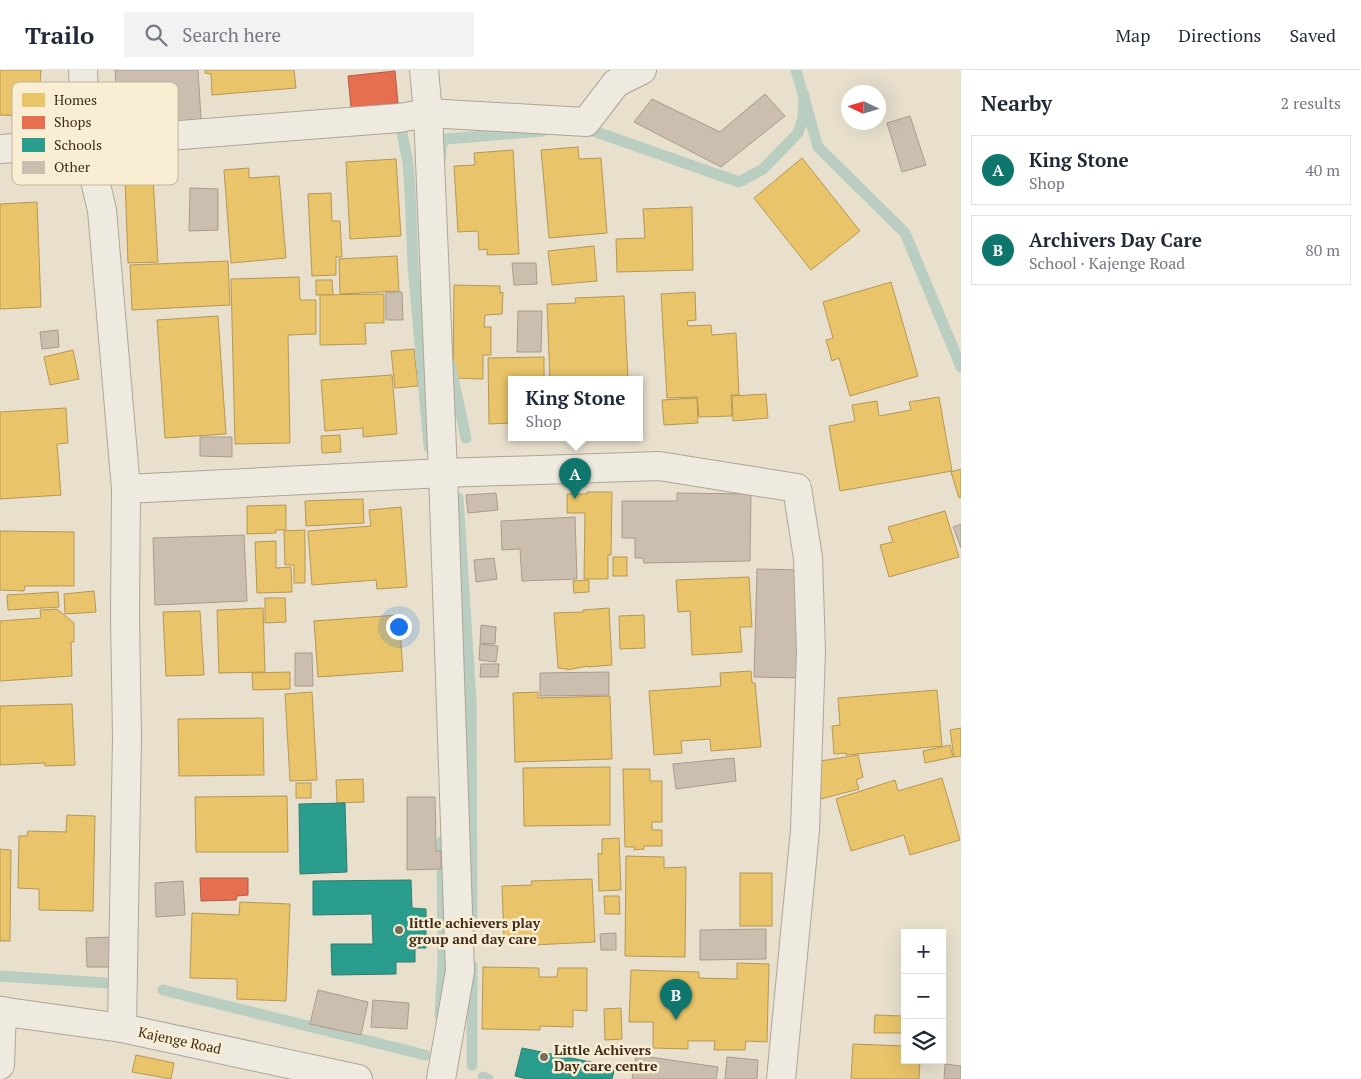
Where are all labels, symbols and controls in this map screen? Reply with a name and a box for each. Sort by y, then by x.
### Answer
search box [124,12,474,57]
text: Trailo [25,19,94,51]
icon: search [142,21,170,49]
text: Search here [182,22,281,47]
text: Map [1115,23,1150,47]
text: Directions [1178,23,1261,47]
text: Saved [1289,23,1336,47]
legend [12,82,178,185]
north arrow [841,85,886,130]
text: Nearby [981,89,1052,117]
text: Homes [54,90,97,109]
text: 2 results [1281,92,1341,114]
text: Shops [54,112,91,131]
text: Schools [54,135,102,154]
text: King Stone [1029,147,1129,172]
text: Other [54,157,91,176]
text: A [992,159,1004,181]
text: 40 m [1305,159,1340,181]
text: Shop [1029,172,1065,194]
text: Archivers Day Care [1029,227,1202,252]
text: B [993,239,1003,261]
text: 80 m [1305,239,1340,261]
text: School · Kajenge Road [1029,252,1185,274]
popup [508,376,643,441]
text: King Stone [526,385,625,410]
text: Shop [526,410,561,432]
pin: A [559,458,591,499]
your location [386,614,412,640]
place label: little achievers play group and day care [409,913,541,948]
marker: little achievers play group and day care [393,924,405,936]
map controls [901,929,946,1064]
button: + [901,929,946,974]
button: − [901,974,946,1019]
pin: B [660,979,692,1020]
button: layers [901,1019,946,1064]
street label: Kajenge Road [137,1022,224,1058]
place label: Little Achivers Day care centre [554,1040,658,1075]
marker: Little Achivers Day care centre [538,1051,550,1063]

